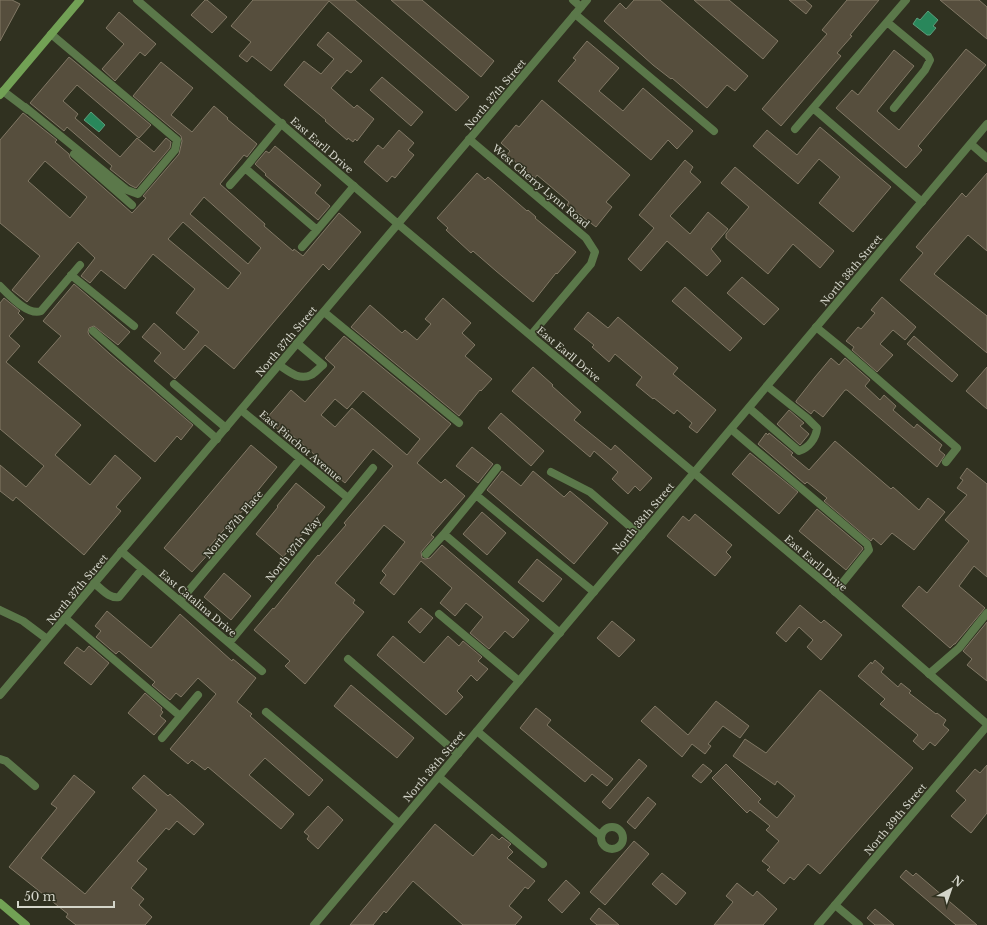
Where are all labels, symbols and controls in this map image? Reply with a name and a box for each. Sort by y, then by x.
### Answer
street label: North 37th Street [462,56,529,132]
street label: East Earll Drive [287,114,356,177]
street label: West Cherry Lynn Road [489,141,592,231]
street label: North 38th Street [818,232,885,309]
street label: North 37th Street [253,303,320,379]
street label: East Earll Drive [534,324,604,385]
street label: East Pinchot Avenue [257,408,345,485]
street label: North 38th Street [610,480,677,557]
street label: North 37th Place [201,487,266,561]
street label: North 37th Way [263,513,324,585]
street label: East Earll Drive [781,532,850,595]
street label: North 37th Street [44,551,111,627]
street label: East Catalina Drive [156,567,239,640]
street label: North 38th Street [401,728,468,805]
street label: North 39th Street [862,781,929,858]
north arrow [931,869,971,909]
text: N [949,873,966,890]
scale bar [18,883,114,909]
text: 50 m [24,889,56,904]

